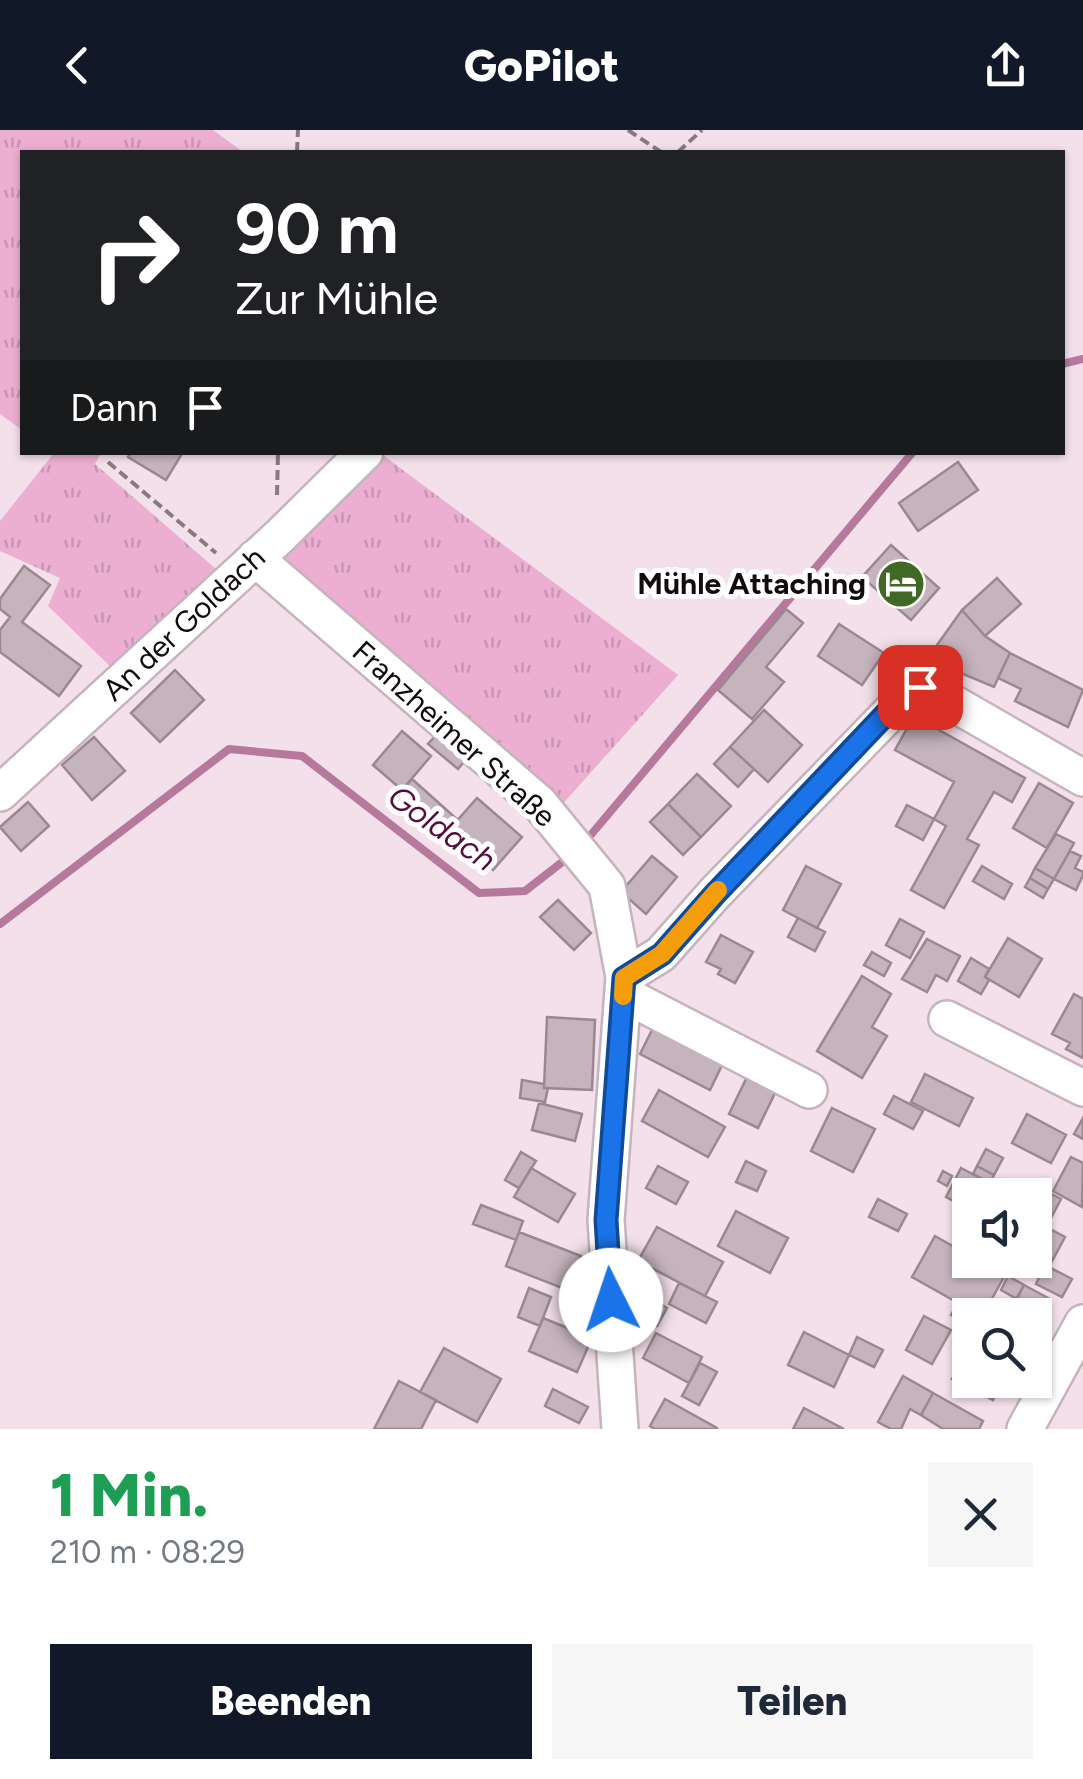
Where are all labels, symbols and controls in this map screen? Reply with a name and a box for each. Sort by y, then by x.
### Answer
icon: back [50,38,105,93]
text: GoPilot [464,38,619,92]
icon: share [978,38,1033,93]
text: 90 m [235,186,399,271]
icon: right [70,190,200,320]
text: Zur Mühle [235,271,438,325]
icon: arrive [178,380,233,435]
text: Dann [70,385,158,431]
street label: An der Goldach [95,539,273,708]
hotel icon: Mühle Attaching [875,558,927,610]
place label: Mühle Attaching [637,565,866,602]
street label: Franzheimer Straße [345,633,564,835]
pin [878,645,963,730]
icon: arrive [893,660,948,715]
water label: Goldach [381,777,503,879]
map controls [952,1178,1052,1398]
button: sound [952,1178,1052,1278]
position arrow [559,1248,663,1352]
button: search [952,1298,1052,1398]
text: 1 Min. [50,1459,208,1531]
button: close [928,1462,1033,1567]
text: 210 m · 08:29 [50,1533,245,1571]
button: Beenden [50,1644,532,1759]
button: Teilen [552,1644,1033,1759]

